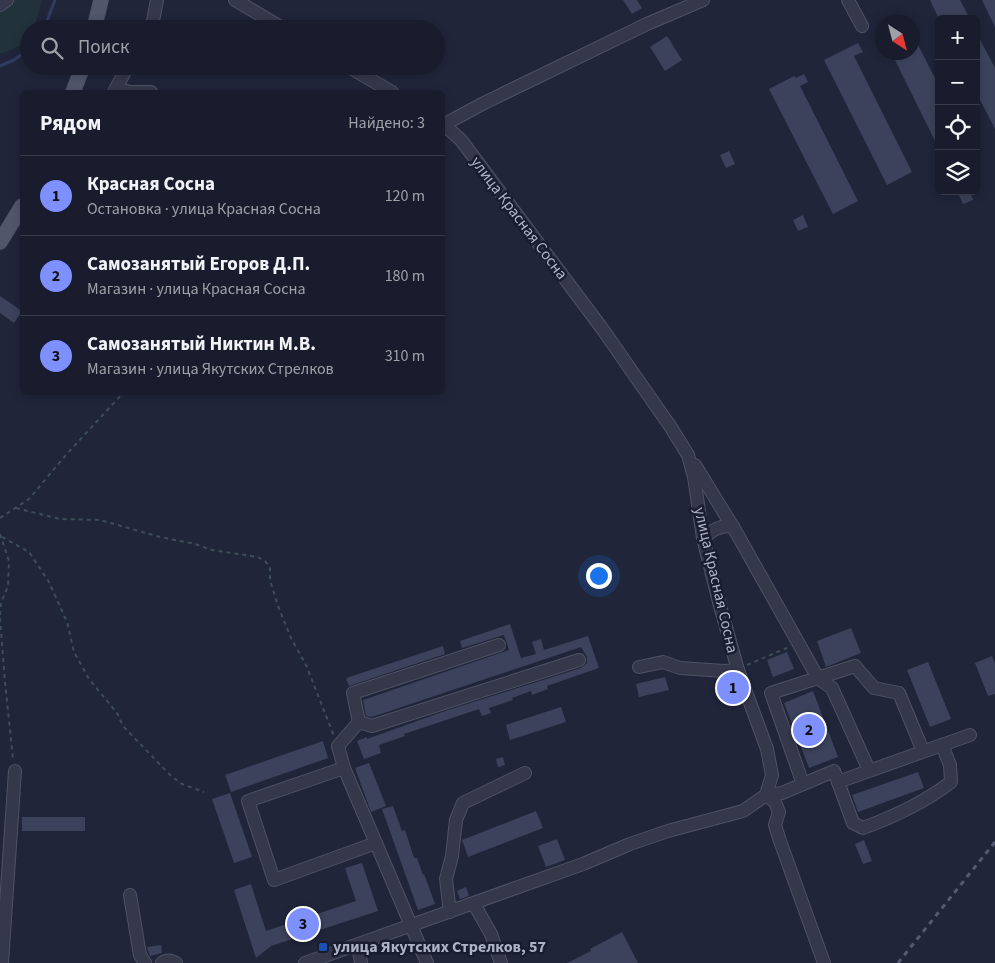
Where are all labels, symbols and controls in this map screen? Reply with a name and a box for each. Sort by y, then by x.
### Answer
north arrow [875,15,920,60]
map controls [935,15,980,195]
button: + [935,15,980,60]
search box [20,20,445,75]
icon: search [38,34,66,62]
text: Поиск [78,34,129,61]
button: − [935,60,980,105]
button: locate [935,105,980,150]
text: Рядом [40,108,101,138]
text: Найдено: 3 [348,112,425,134]
button: layers [935,150,980,195]
street label: улица Красная Сосна [465,152,573,284]
text: Красная Сосна [87,171,215,198]
text: 1 [52,185,60,207]
text: 120 m [385,185,425,207]
text: Остановка · улица Красная Сосна [87,198,321,220]
text: Самозанятый Егоров Д.П. [87,251,310,278]
text: 2 [52,265,60,287]
text: 180 m [385,265,425,287]
text: Магазин · улица Красная Сосна [87,278,306,300]
text: Самозанятый Никтин М.В. [87,331,316,358]
text: 3 [52,345,60,367]
text: 310 m [385,345,425,367]
text: Магазин · улица Якутских Стрелков [87,358,334,380]
street label: улица Красная Сосна [689,505,743,655]
your location [586,563,612,589]
pin: 1 [717,669,749,707]
pin: 2 [793,711,825,749]
pin: 3 [287,905,319,943]
place label: улица Якутских Стрелков, 57 [333,936,546,958]
marker: улица Якутских Стрелков, 57 [317,941,329,953]

